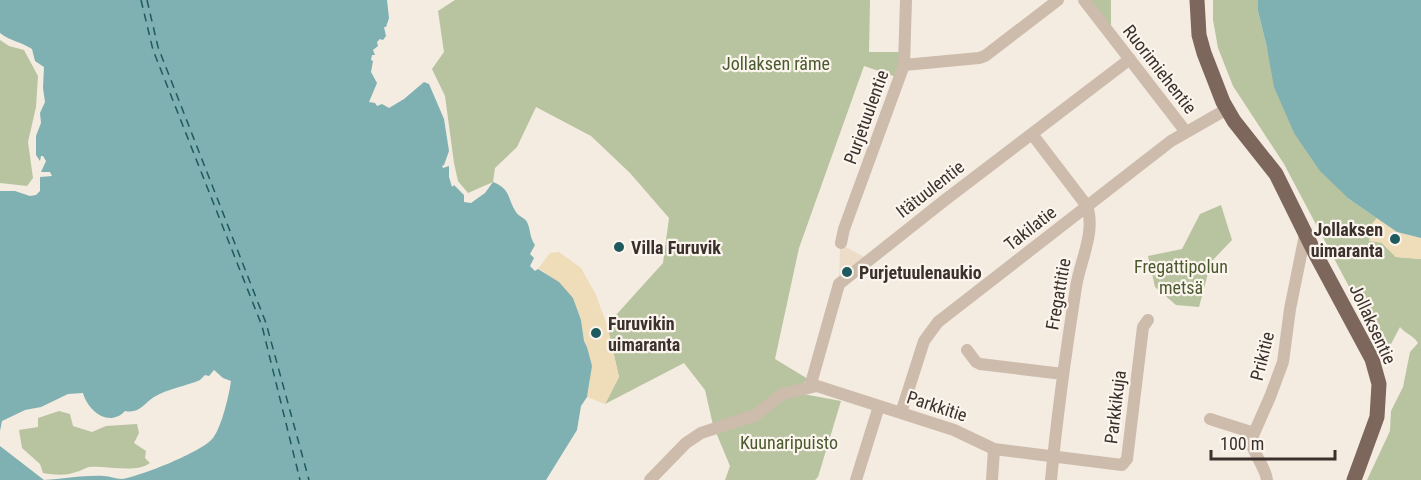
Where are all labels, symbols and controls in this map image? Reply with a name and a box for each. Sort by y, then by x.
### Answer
street label: Ruorimiehentie [1119,20,1201,118]
park label: Jollaksen räme [722,53,830,74]
street label: Purjetuulentie [839,67,893,167]
street label: Itätuulentie [892,156,968,222]
street label: Takilatie [1000,201,1060,255]
place label: Jollaksen uimaranta [1311,219,1383,261]
marker: Jollaksen uimaranta [1388,232,1402,246]
place label: Villa Furuvik [631,237,721,258]
marker: Villa Furuvik [612,240,626,254]
park label: Fregattipolun metsä [1134,256,1228,298]
street label: Fregattitie [1041,257,1075,331]
place label: Purjetuulenaukio [859,262,982,283]
marker: Purjetuulenaukio [840,265,854,279]
street label: Jollaksentie [1345,281,1401,367]
place label: Furuvikin uimaranta [608,313,680,355]
marker: Furuvikin uimaranta [589,326,603,340]
street label: Prikitie [1246,329,1278,383]
street label: Parkkikuja [1100,369,1130,445]
street label: Parkkitie [904,386,970,426]
scale bar [1211,423,1336,461]
park label: Kuunaripuisto [740,432,838,453]
text: 100 m [1220,433,1264,454]

